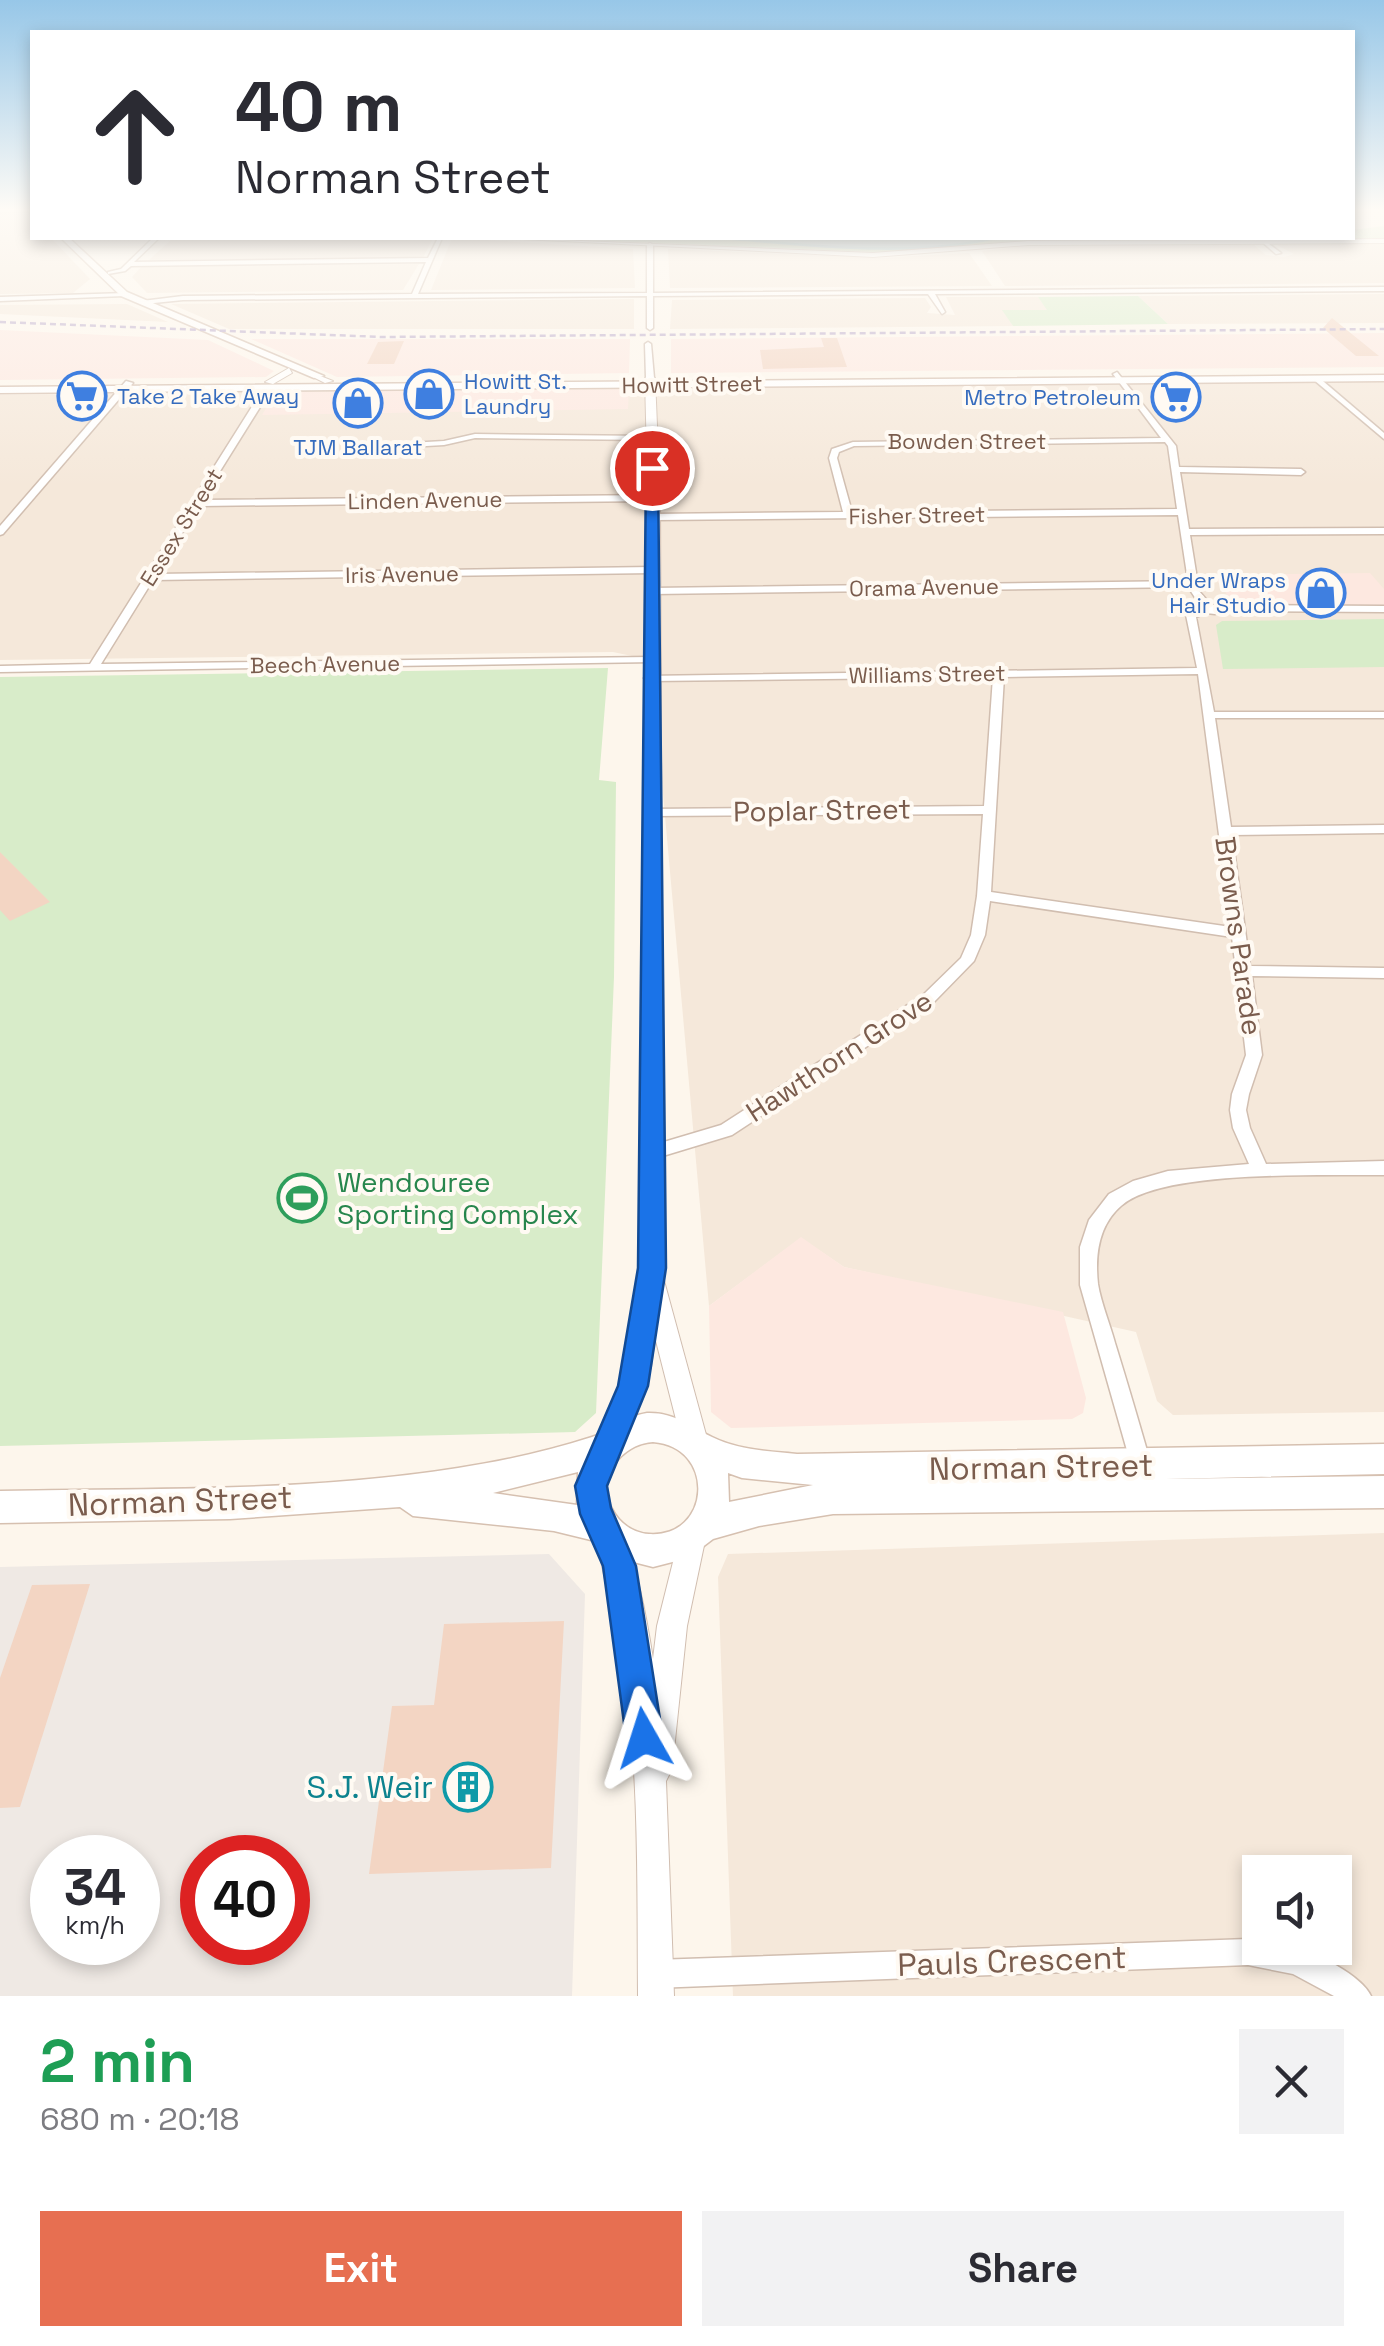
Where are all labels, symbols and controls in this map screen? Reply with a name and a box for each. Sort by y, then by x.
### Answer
text: 40 m [235,62,402,151]
icon: ahead [70,70,200,200]
text: Norman Street [235,149,551,206]
place label: Howitt St. Laundry [464,367,567,420]
shop icon: Howitt St. Laundry [403,368,455,420]
street label: Howitt Street [621,369,763,399]
supermarket icon: Take 2 Take Away [56,370,108,422]
supermarket icon: Metro Petroleum [1150,371,1202,423]
shop icon: TJM Ballarat [332,377,384,429]
place label: Take 2 Take Away [117,382,299,410]
place label: Metro Petroleum [964,383,1141,411]
pin [610,426,695,511]
street label: Bowden Street [888,427,1046,455]
place label: TJM Ballarat [293,433,423,461]
icon: arrive [625,441,680,496]
street label: Essex Street [134,463,228,591]
street label: Linden Avenue [347,485,503,515]
street label: Fisher Street [848,500,986,530]
street label: Iris Avenue [345,559,459,589]
place label: Under Wraps Hair Studio [1151,566,1286,619]
shop icon: Under Wraps Hair Studio [1295,567,1347,619]
street label: Orama Avenue [849,572,999,602]
street label: Beech Avenue [250,649,400,679]
street label: Williams Street [848,659,1006,689]
street label: Poplar Street [733,790,911,830]
street label: Browns Parade [1207,834,1271,1038]
street label: Hawthorn Grove [739,982,939,1130]
place label: Wendouree Sporting Complex [337,1164,579,1232]
sports icon: Wendouree Sporting Complex [276,1172,328,1224]
street label: Norman Street [928,1445,1154,1489]
street label: Norman Street [67,1477,293,1525]
position arrow [592,1686,696,1790]
building icon: S.J. Weir [442,1761,494,1813]
place label: S.J. Weir [307,1767,433,1807]
speed limit sign: 40 [180,1835,310,1965]
map controls [1242,1855,1352,1965]
button: sound [1242,1855,1352,1965]
text: 34 [64,1856,126,1920]
text: km/h [65,1909,125,1941]
street label: Pauls Crescent [897,1937,1127,1985]
text: 2 min [40,2023,195,2100]
button: close [1239,2029,1344,2134]
text: 680 m · 20:18 [40,2099,239,2139]
button: Exit [40,2211,682,2326]
button: Share [702,2211,1344,2326]

